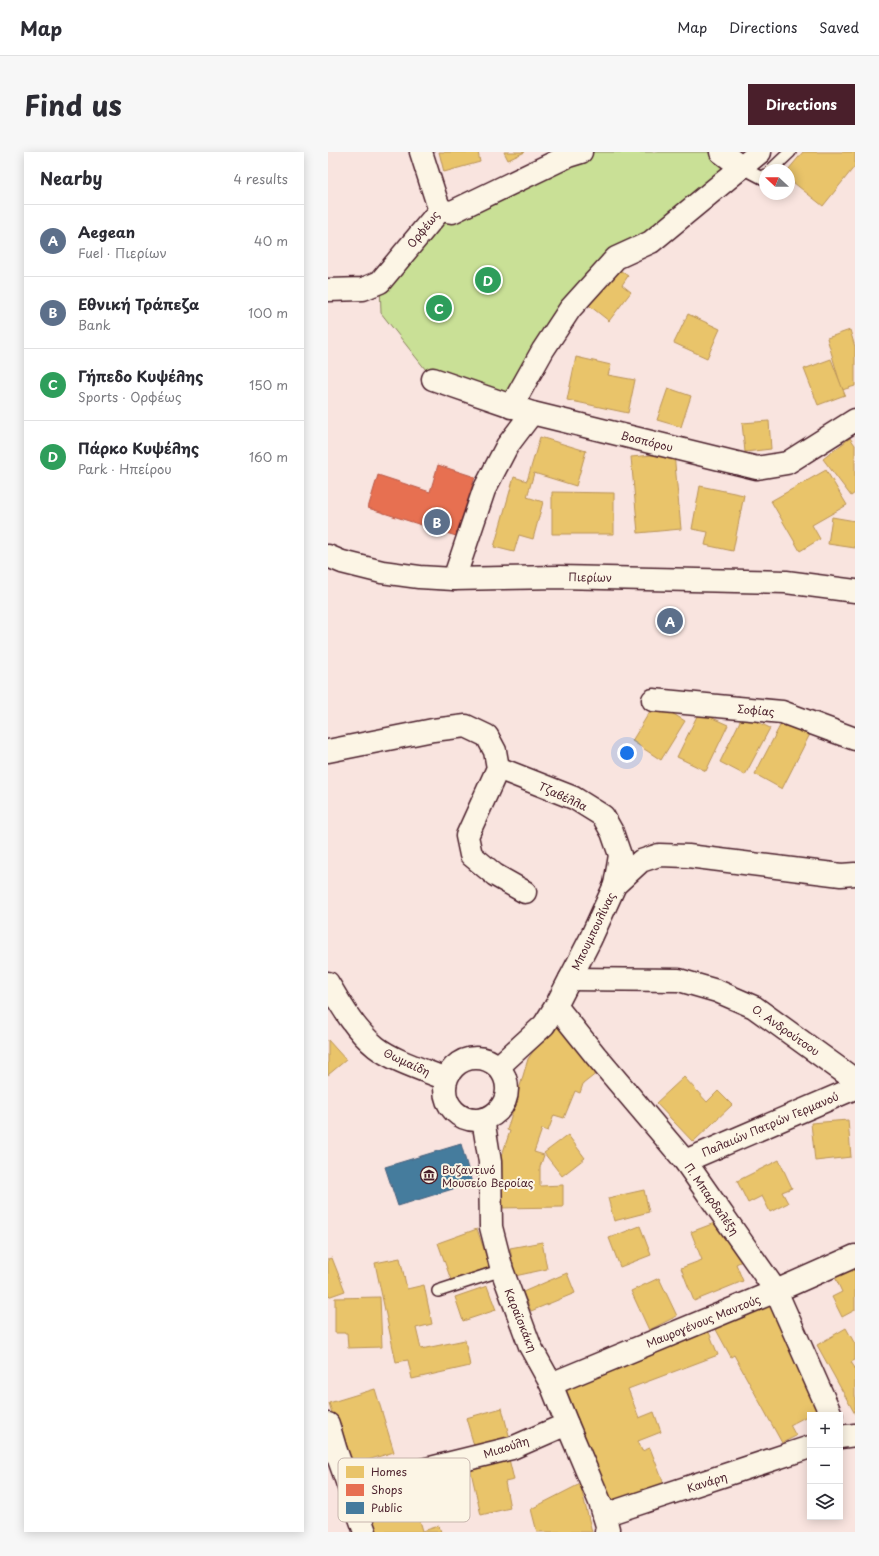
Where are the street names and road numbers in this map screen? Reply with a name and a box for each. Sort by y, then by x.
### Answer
street label: Ορφέως [403,207,443,251]
street label: Βοσπόρου [619,426,675,456]
street label: Πιερίων [568,568,612,586]
street label: Σοφίας [737,700,776,720]
street label: Τζαβέλλα [536,777,590,815]
street label: Μπουμπουλίνας [567,889,619,973]
street label: Ο. Ανδρούτσου [749,1000,823,1060]
street label: Θωμαίδη [381,1044,433,1080]
street label: Παλαιών Πατρών Γερμανού [699,1087,841,1161]
street label: Π. Μπαρδαλέξη [681,1159,743,1239]
street label: Καραϊσκάκη [501,1286,541,1354]
street label: Μαυρογένους Μαντούς [643,1290,763,1352]
street label: Μιαούλη [481,1432,531,1462]
street label: Κανάρη [685,1468,729,1496]

